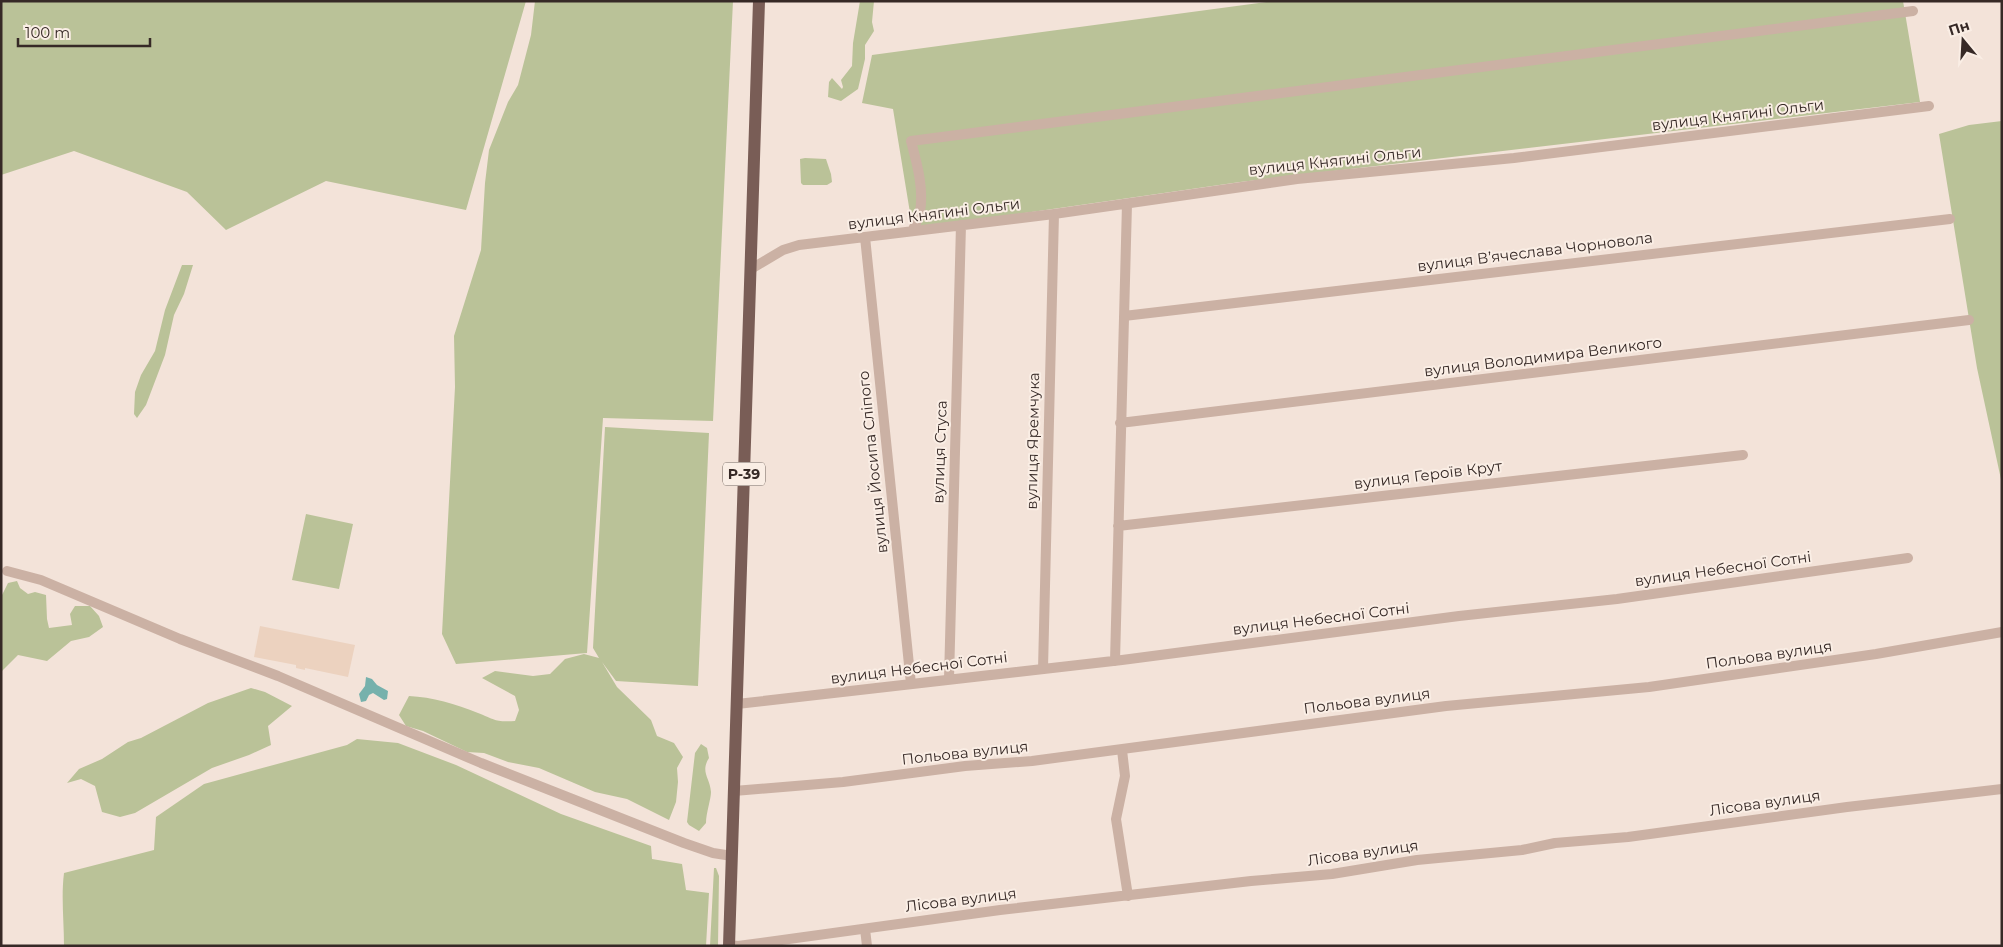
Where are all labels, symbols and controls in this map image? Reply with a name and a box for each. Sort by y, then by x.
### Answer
scale bar [18,15,150,47]
north arrow [1938,15,1988,65]
text: Пн [1946,16,1972,39]
text: 100 m [25,23,70,42]
street label: вулиця Княгині Ольги [1651,95,1825,134]
street label: вулиця Княгині Ольги [1248,142,1422,179]
street label: вулиця Княгині Ольги [847,194,1021,233]
street label: вулиця Вʼячеслава Чорновола [1416,228,1654,275]
street label: вулиця Володимира Великого [1423,332,1663,381]
street label: вулиця Йосипа Сліпого [853,370,892,554]
street label: вулиця Яремчука [1022,372,1043,510]
street label: вулиця Стуса [928,400,951,504]
street label: вулиця Героїв Крут [1353,456,1504,493]
road number: Р-39 [723,462,765,486]
street label: вулиця Небесної Сотні [1633,547,1812,590]
street label: вулиця Небесної Сотні [1231,598,1410,639]
street label: Польова вулиця [1705,636,1833,673]
street label: вулиця Небесної Сотні [829,647,1008,688]
street label: Польова вулиця [1303,683,1431,718]
street label: Польова вулиця [901,736,1029,769]
street label: Лісова вулиця [1708,785,1822,820]
street label: Лісова вулиця [1306,835,1420,870]
street label: Лісова вулиця [904,883,1018,916]

